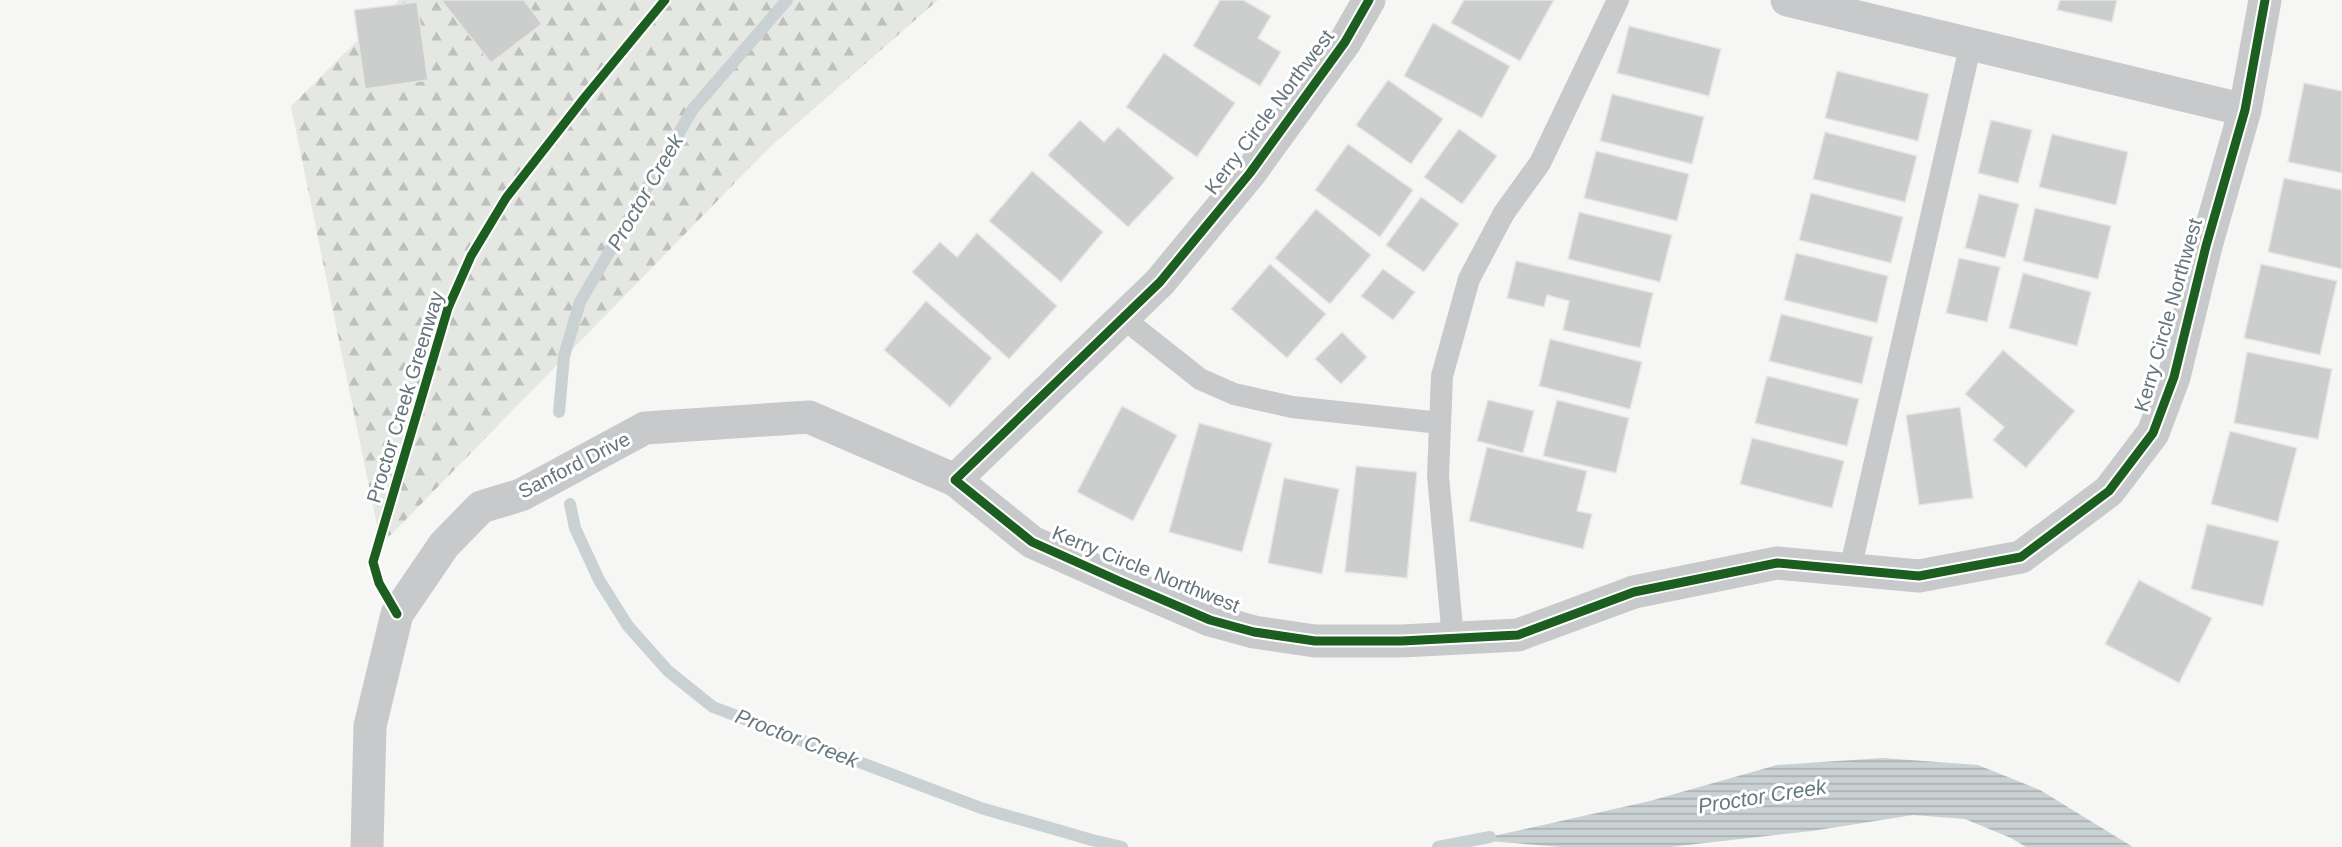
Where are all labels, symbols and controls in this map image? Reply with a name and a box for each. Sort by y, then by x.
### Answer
street label: Kerry Circle Northwest [1200,25,1338,199]
water label: Proctor Creek [603,129,688,254]
street label: Kerry Circle Northwest [2130,215,2206,414]
street label: Proctor Creek Greenway [362,289,448,505]
street label: Sanford Drive [515,427,633,503]
street label: Kerry Circle Northwest [1049,521,1243,617]
water label: Proctor Creek [732,704,863,772]
water label: Proctor Creek [1696,774,1829,817]

